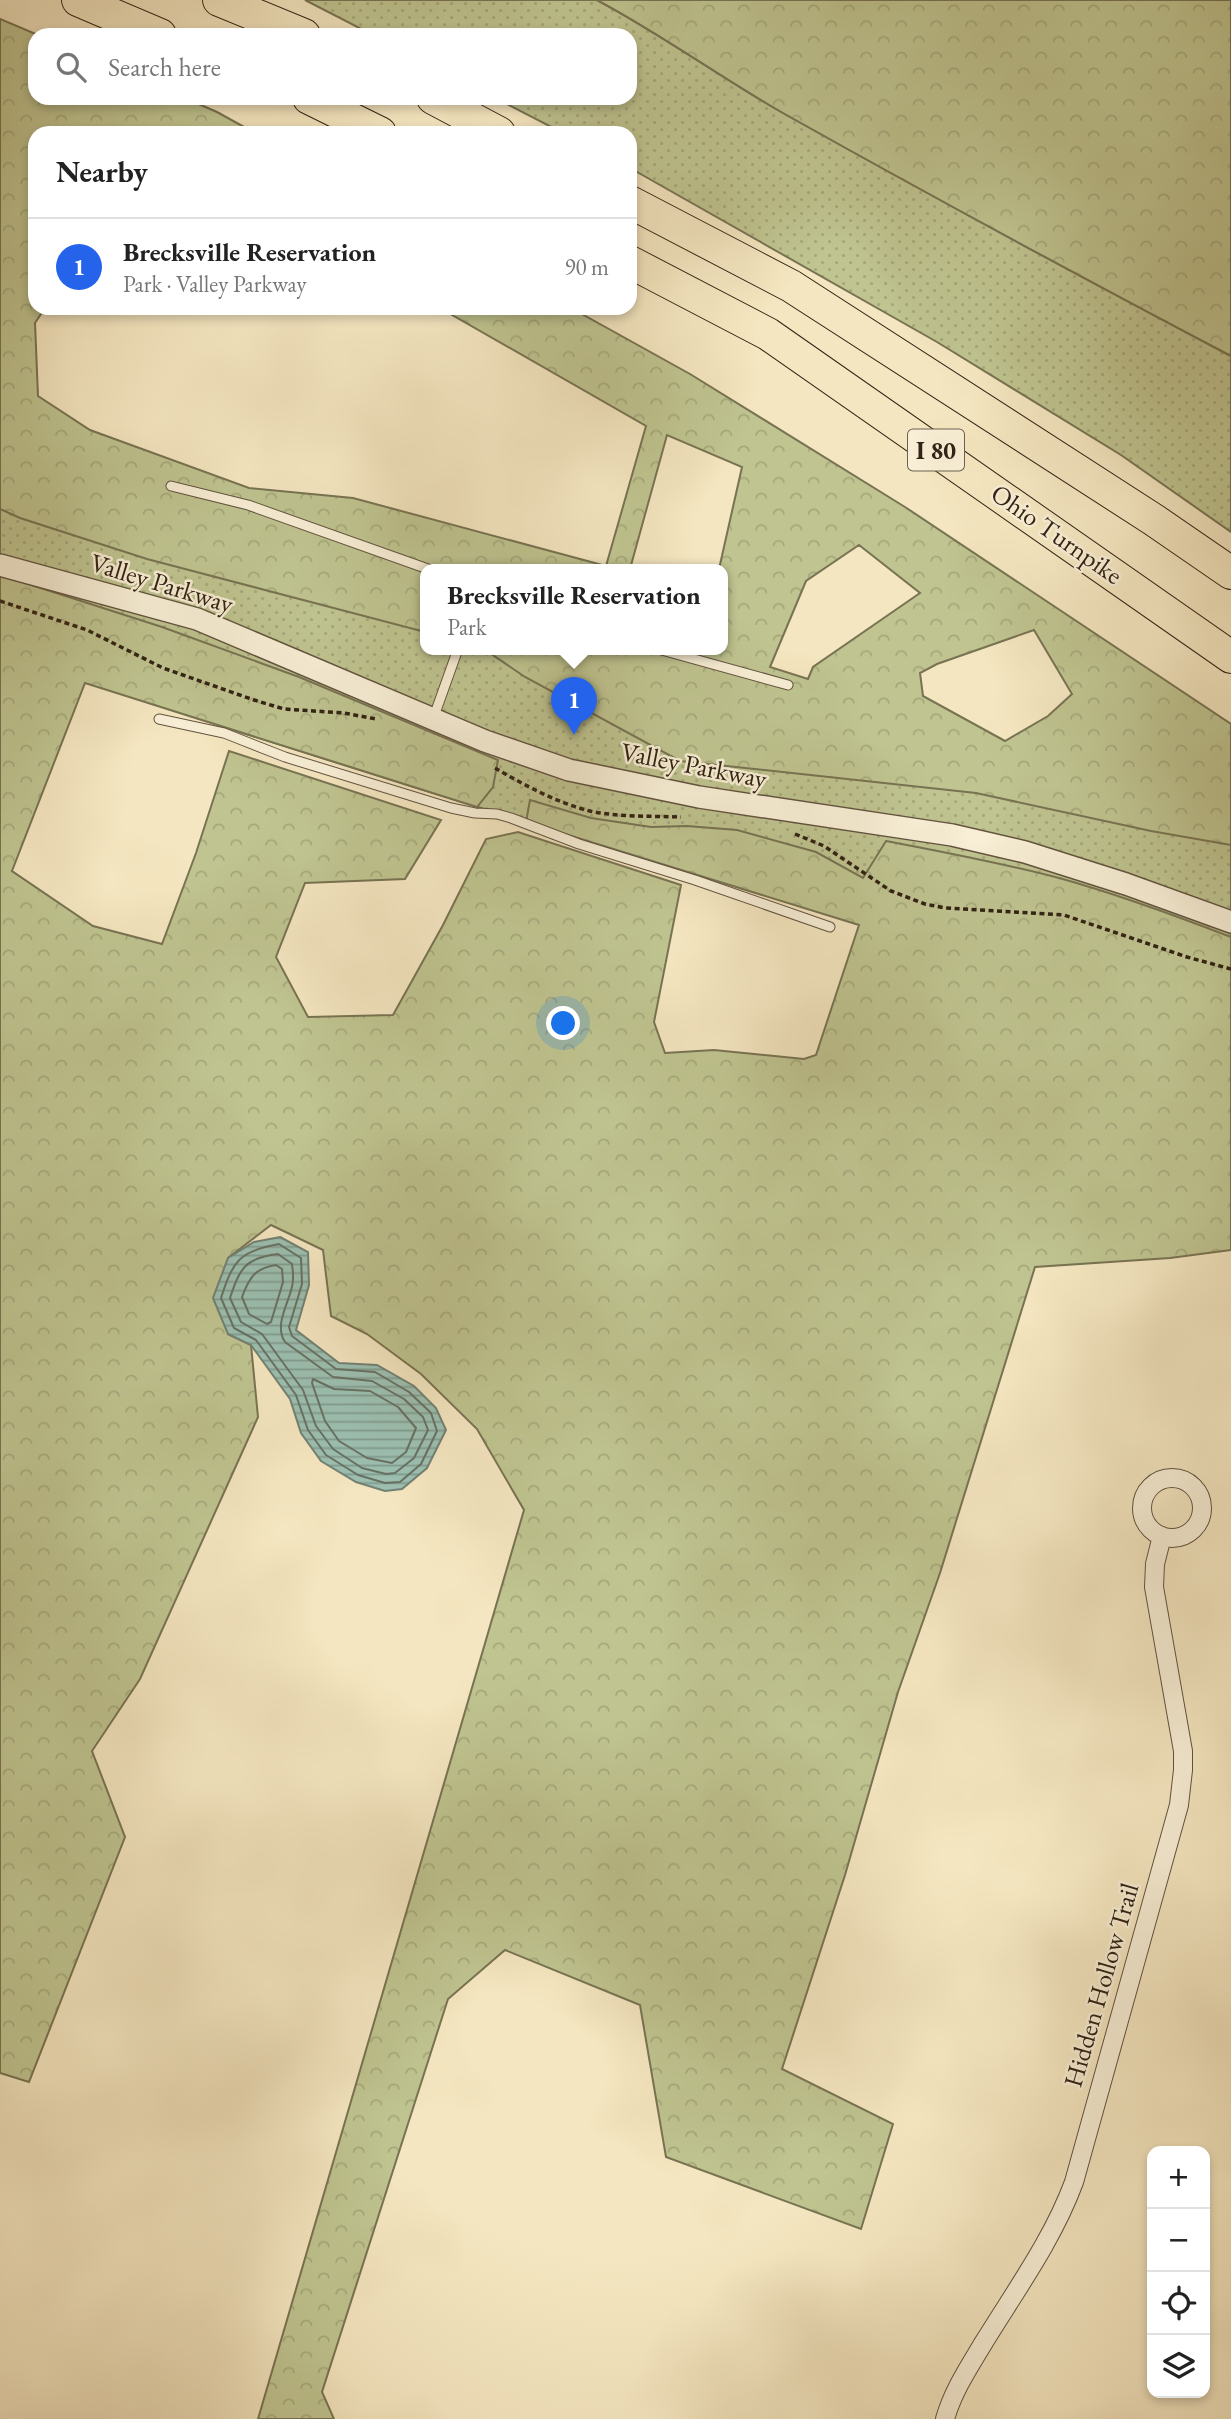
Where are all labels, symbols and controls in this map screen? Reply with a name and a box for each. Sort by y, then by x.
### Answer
search box [28,28,637,105]
icon: search [52,48,90,86]
text: Search here [108,50,221,84]
text: Nearby [56,152,148,191]
text: Brecksville Reservation [123,235,376,269]
text: 1 [73,252,85,282]
text: 90 m [564,252,609,282]
text: Park · Valley Parkway [123,269,307,299]
road number: I 80 [908,430,964,471]
street label: Ohio Turnpike [984,476,1130,592]
street label: Valley Parkway [86,545,238,621]
popup [420,564,728,655]
text: Brecksville Reservation [447,578,701,612]
text: Park [447,612,487,642]
pin: 1 [551,677,597,735]
street label: Valley Parkway [618,734,770,796]
your location [546,1006,580,1040]
street label: Hidden Hollow Trail [1056,1879,1146,2091]
map controls [1147,2146,1210,2398]
button: + [1147,2146,1210,2209]
button: − [1147,2209,1210,2272]
button: locate [1147,2272,1210,2335]
button: layers [1147,2335,1210,2398]

